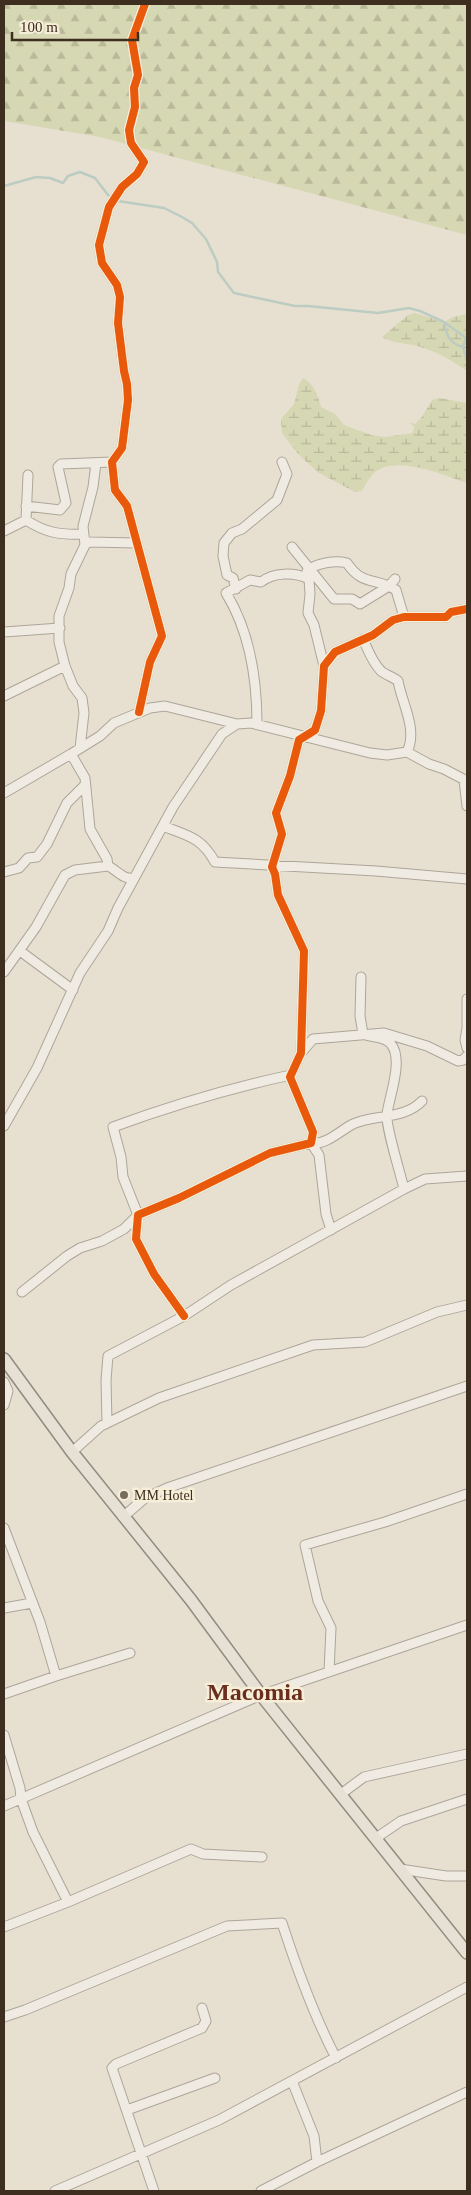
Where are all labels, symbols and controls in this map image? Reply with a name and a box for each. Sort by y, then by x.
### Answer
scale bar [12,10,139,42]
text: 100 m [20,19,58,35]
place label: MM Hotel [134,1488,194,1503]
marker: MM Hotel [118,1489,130,1501]
district label: Macomia [207,1679,303,1705]

